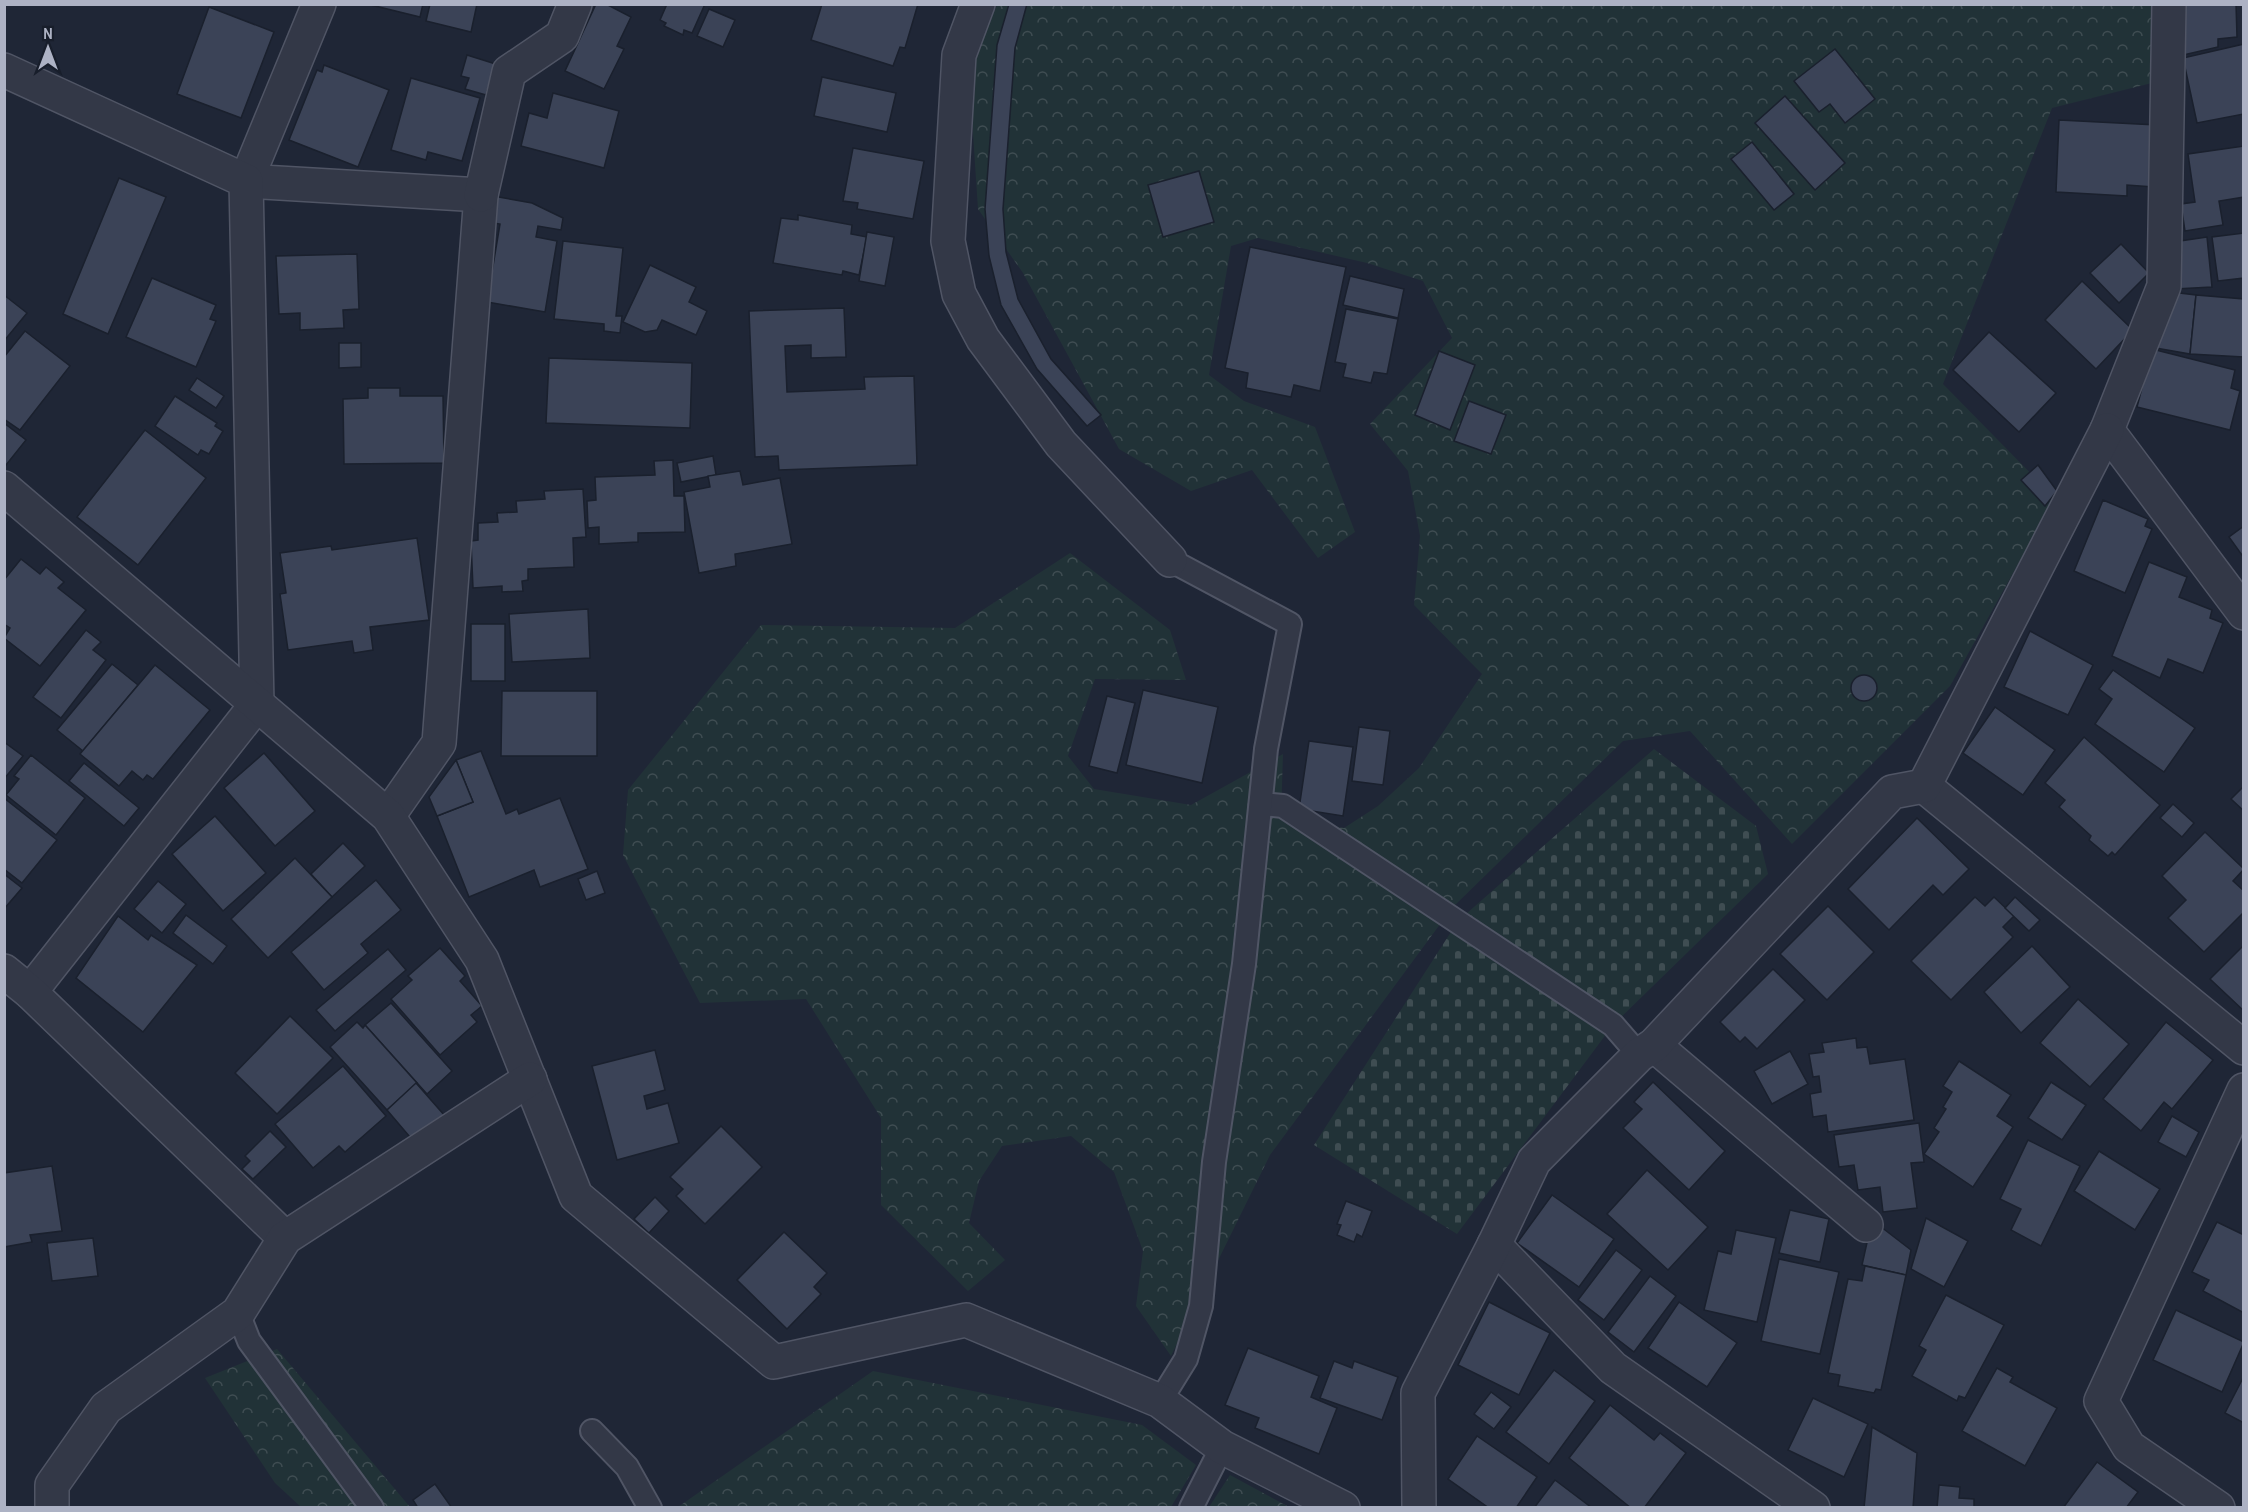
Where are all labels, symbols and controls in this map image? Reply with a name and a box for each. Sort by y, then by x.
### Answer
north arrow [18,18,78,78]
text: N [43,22,53,44]

